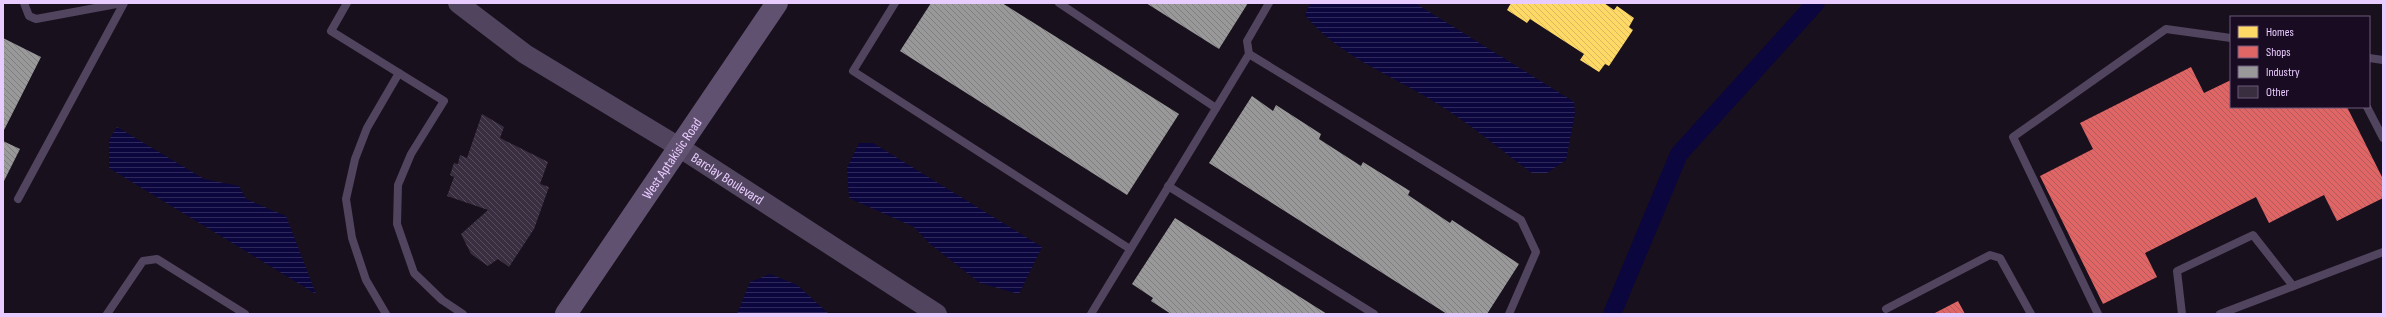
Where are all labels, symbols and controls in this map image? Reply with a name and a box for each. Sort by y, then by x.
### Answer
legend [2230,16,2370,108]
text: Homes [2266,25,2294,40]
text: Shops [2266,45,2291,60]
text: Industry [2266,65,2300,80]
text: Other [2266,85,2290,100]
street label: West Aptakisic Road [638,115,706,203]
street label: Barclay Boulevard [688,149,767,209]

